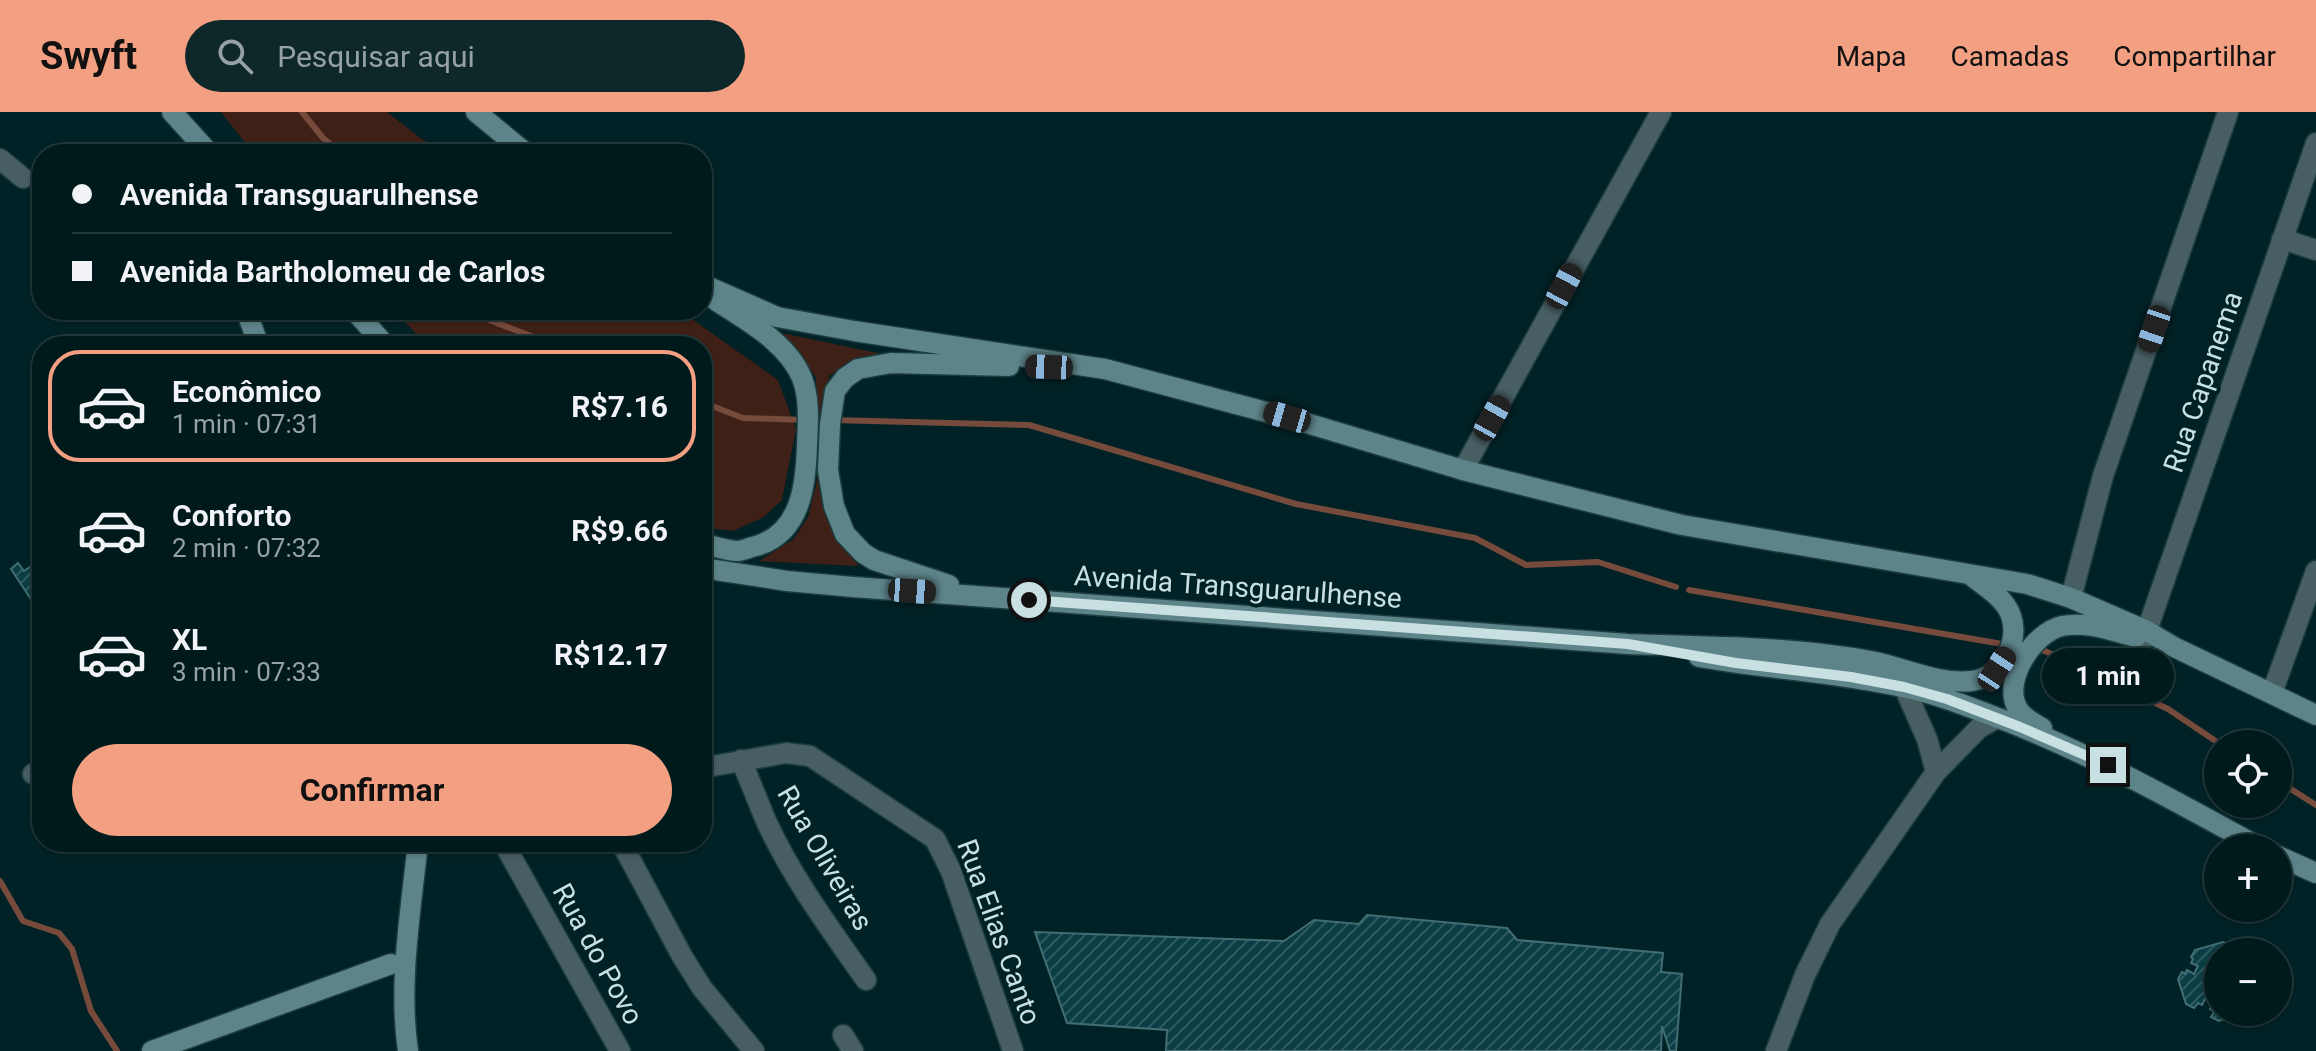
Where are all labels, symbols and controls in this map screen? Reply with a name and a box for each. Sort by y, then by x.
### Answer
search box [185,20,745,92]
text: Swyft [40,34,137,78]
icon: search [213,34,257,78]
text: Pesquisar aqui [277,39,475,74]
text: Mapa [1836,40,1906,73]
text: Camadas [1950,40,2069,73]
text: Compartilhar [2113,40,2276,73]
text: Avenida Transguarulhense [120,177,479,212]
text: Avenida Bartholomeu de Carlos [120,254,545,289]
car [1542,259,1586,313]
street label: Rua Capanema [2157,287,2249,477]
car [2135,302,2173,356]
car [1025,354,1073,380]
icon: car [76,370,148,442]
text: Econômico [172,374,321,409]
text: R$7.16 [571,389,668,424]
car [1470,391,1514,445]
car [1261,399,1313,435]
text: 1 min · 07:31 [172,409,321,439]
icon: car [76,494,148,566]
text: Conforto [172,498,291,533]
text: R$9.66 [571,513,668,548]
text: 2 min · 07:32 [172,533,321,563]
street label: Avenida Transguarulhense [1073,559,1403,615]
car [887,577,937,605]
route start [1011,582,1047,618]
icon: car [76,618,148,690]
text: XL [172,622,207,657]
text: R$12.17 [554,637,668,672]
car [1974,642,2020,696]
callout: 1 min [2042,649,2174,705]
text: 3 min · 07:33 [172,657,321,687]
text: 1 min [2075,661,2141,691]
map controls [2204,730,2292,1026]
button: locate [2204,730,2292,818]
button: Confirmar [72,744,672,836]
route end [2090,747,2126,783]
street label: Rua Oliveiras [770,780,880,936]
button: + [2204,834,2292,922]
street label: Rua Elias Canto [950,835,1048,1029]
street label: Rua do Povo [546,878,650,1030]
button: − [2204,938,2292,1026]

